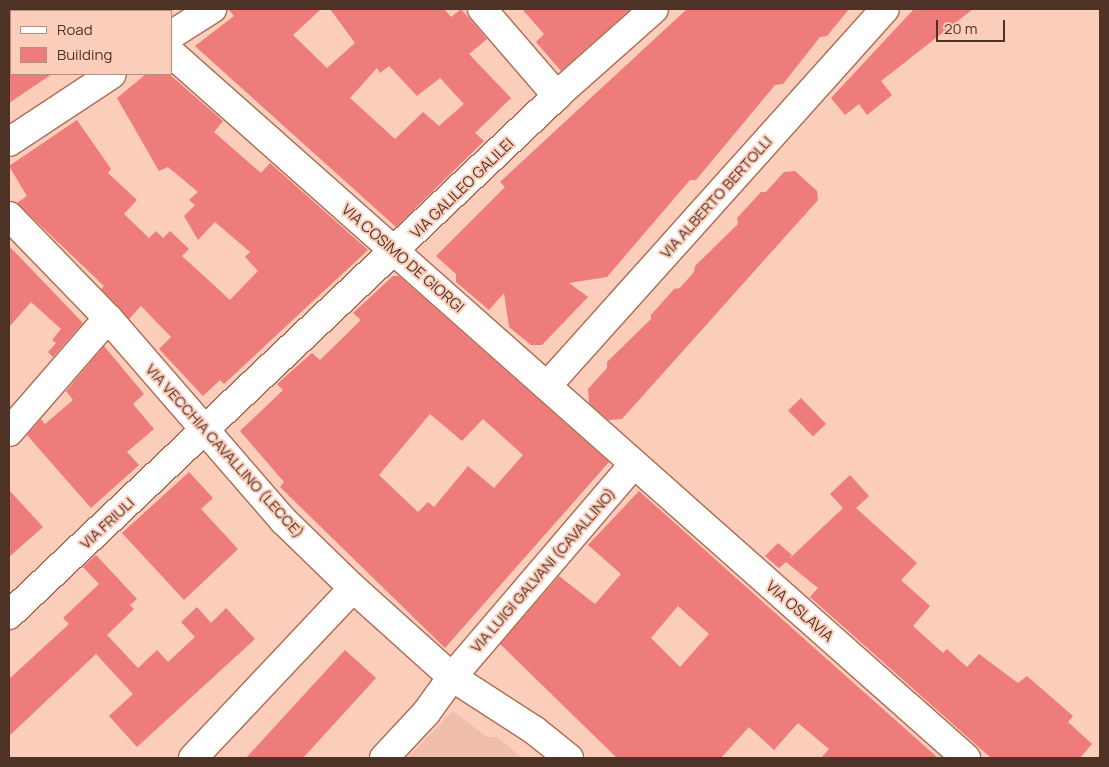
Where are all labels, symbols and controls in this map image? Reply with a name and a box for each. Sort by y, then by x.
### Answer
legend [10,10,172,75]
scale bar [939,10,1008,42]
text: 20 m [944,18,977,39]
text: Road [57,19,93,40]
text: Building [57,44,112,65]
street label: VIA ALBERTO BERTOLLI [656,132,776,262]
street label: VIA GALILEO GALILEI [407,134,517,242]
street label: VIA COSIMO DE GIORGI [338,200,468,316]
street label: VIA VECCHIA CAVALLINO (LECCE) [142,360,308,542]
street label: VIA LUIGI GALVANI (CAVALLINO) [467,484,619,656]
street label: VIA FRIULI [76,493,138,553]
street label: VIA OSLAVIA [763,577,837,645]

